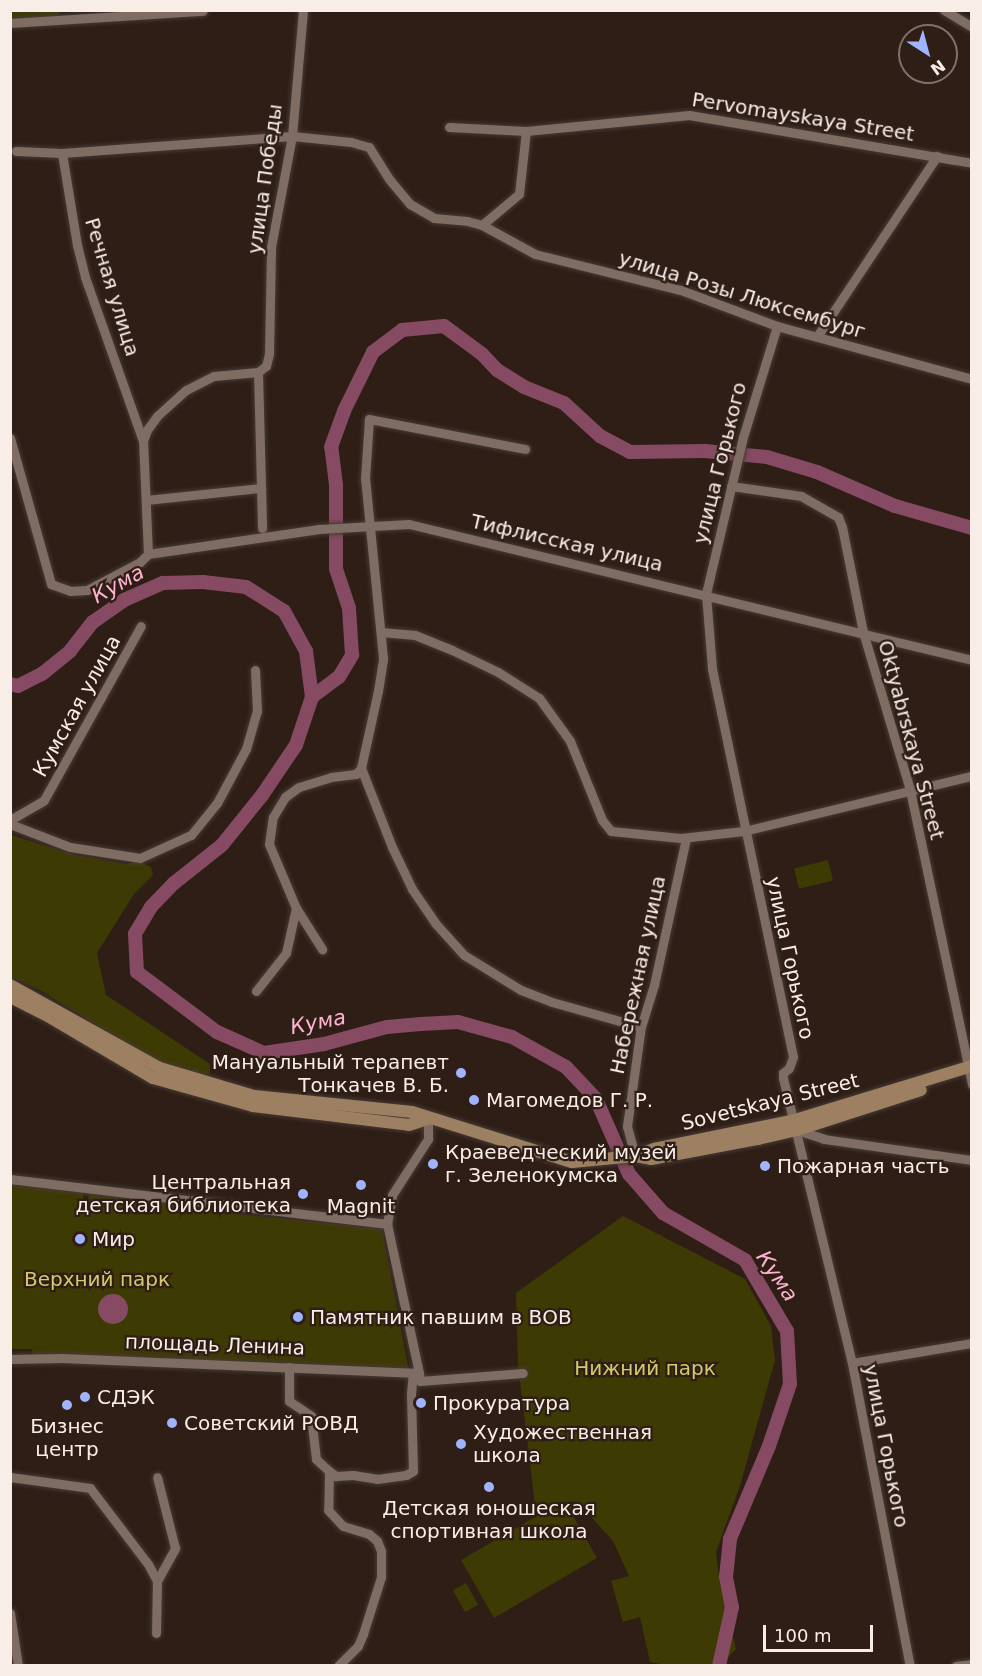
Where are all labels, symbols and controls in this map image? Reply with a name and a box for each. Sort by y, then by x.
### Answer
north arrow [898,24,958,84]
text: N [927,56,949,79]
street label: Pervomayskaya Street [690,88,916,146]
street label: улица Победы [243,102,287,256]
street label: Речная улица [80,215,144,359]
street label: улица Розы Люксембург [616,246,868,344]
street label: улица Горького [688,380,752,546]
street label: Тифлисская улица [469,509,665,577]
water label: Кума [87,559,149,609]
street label: Кумская улица [28,631,126,781]
street label: Oktyabrskaya Street [873,638,949,842]
street label: Набережная улица [605,874,671,1076]
street label: улица Горького [761,874,819,1042]
water label: Кума [288,1004,348,1040]
place label: Мануальный терапевт Тонкачев В. Б. [212,1050,449,1097]
marker: Мануальный терапевт Тонкачев В. Б. [454,1066,468,1080]
street label: Sovetskaya Street [679,1068,861,1136]
place label: Магомедов Г. Р. [486,1088,653,1112]
marker: Магомедов Г. Р. [467,1093,481,1107]
place label: Краеведческий музей г. Зеленокумска [445,1140,677,1187]
place label: Пожарная часть [777,1154,949,1178]
marker: Краеведческий музей г. Зеленокумска [426,1157,440,1171]
marker: Пожарная часть [758,1159,772,1173]
place label: Центральная детская библиотека [76,1170,291,1217]
marker: Magnit [354,1178,368,1192]
marker: Центральная детская библиотека [296,1187,310,1201]
place label: Magnit [327,1194,395,1218]
place label: Мир [92,1227,135,1251]
marker: Мир [73,1232,87,1246]
water label: Кума [751,1246,803,1306]
park label: Верхний парк [24,1267,170,1291]
place label: Памятник павшим в ВОВ [310,1305,572,1329]
marker: Памятник павшим в ВОВ [291,1310,305,1324]
street label: площадь Ленина [125,1330,305,1360]
park label: Нижний парк [574,1356,716,1380]
street label: улица Горького [858,1362,914,1530]
place label: СДЭК [97,1385,155,1409]
marker: СДЭК [78,1390,92,1404]
place label: Прокуратура [433,1391,570,1415]
marker: Прокуратура [414,1396,428,1410]
marker: Бизнес центр [60,1398,74,1412]
place label: Советский РОВД [184,1411,359,1435]
place label: Бизнес центр [30,1414,104,1461]
marker: Советский РОВД [165,1416,179,1430]
place label: Художественная школа [473,1420,652,1467]
marker: Художественная школа [454,1437,468,1451]
marker: Детская юношеская спортивная школа [482,1480,496,1494]
place label: Детская юношеская спортивная школа [382,1496,596,1543]
scale bar [766,1613,876,1651]
text: 100 m [774,1625,832,1646]

